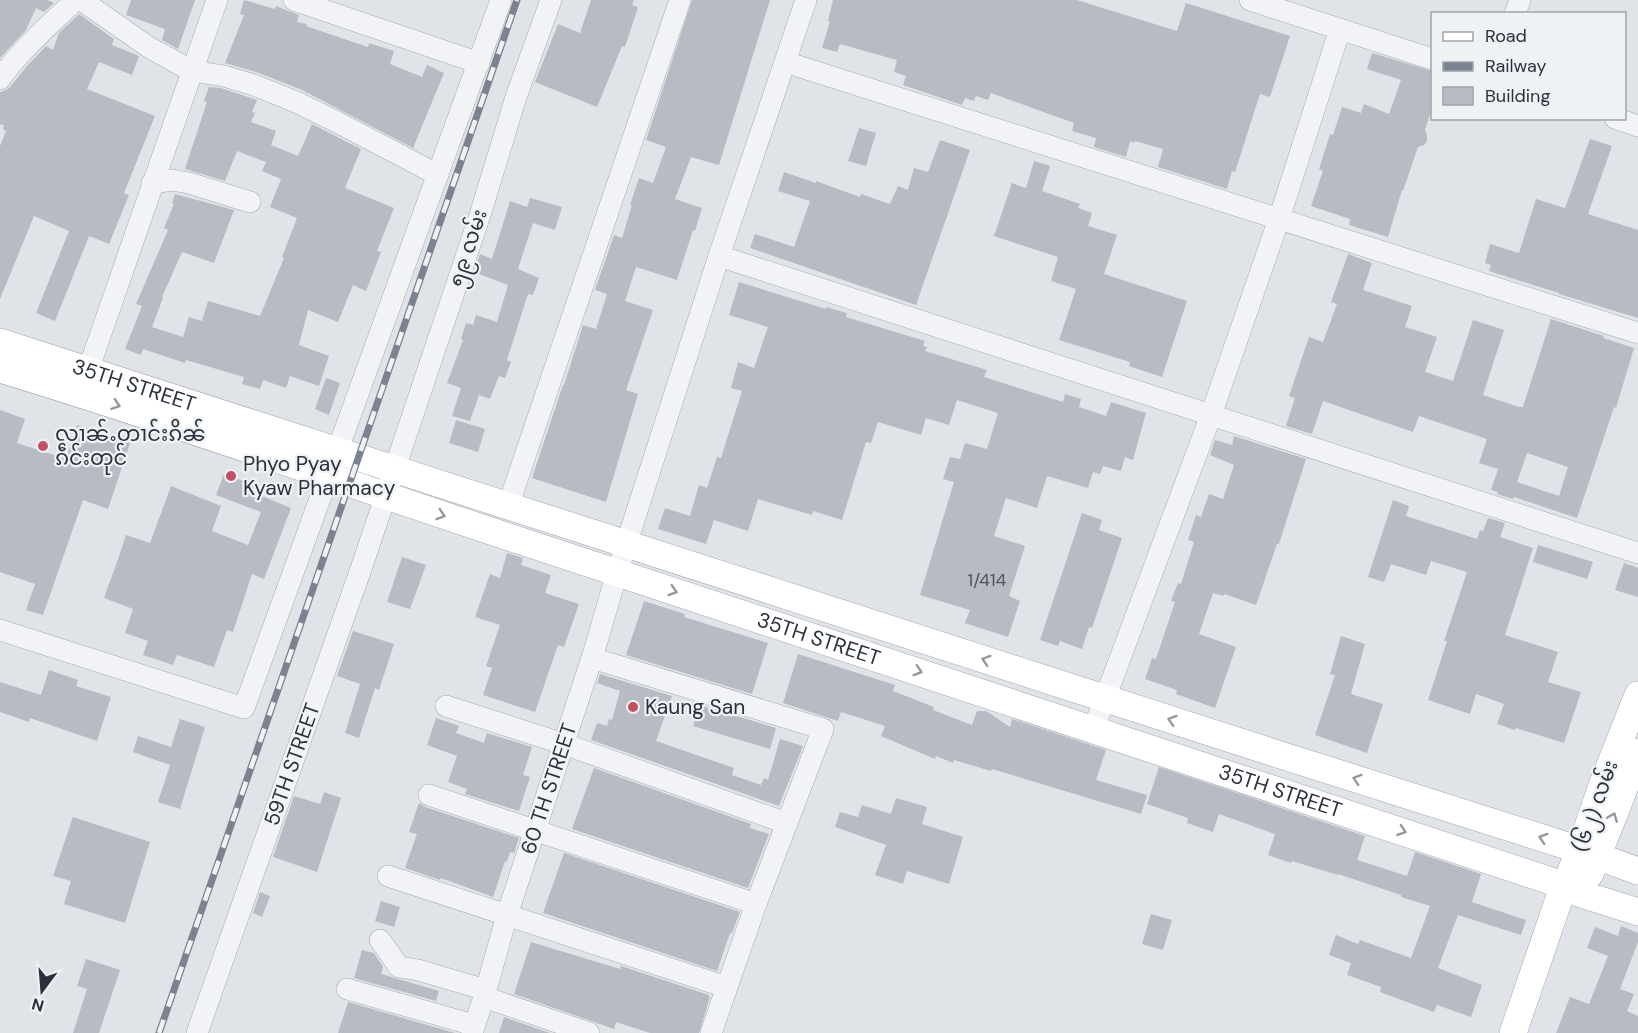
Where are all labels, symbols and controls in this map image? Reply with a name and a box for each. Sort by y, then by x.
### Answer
legend [1431,12,1626,120]
text: Road [1485,24,1527,48]
text: Railway [1485,54,1547,78]
text: Building [1485,84,1550,108]
street label: ၅၉ လမ်း [440,205,497,291]
street label: 35TH STREET [69,352,200,418]
one-way arrow [110,398,121,411]
place label: လၢၼ်ႉတၢင်းၵိၼ် ၵဵင်းတုင် [55,418,206,475]
marker: လၢၼ်ႉတၢင်းၵိၼ် ၵဵင်းတုင် [36,439,50,453]
place label: Phyo Pyay Kyaw Pharmacy [243,450,396,502]
marker: Phyo Pyay Kyaw Pharmacy [224,469,238,483]
one-way arrow [435,507,446,520]
house number: 1/414 [968,568,1007,592]
one-way arrow [667,584,678,596]
street label: 35TH STREET [753,606,884,672]
one-way arrow [981,655,992,667]
one-way arrow [912,664,923,676]
place label: Kaung San [645,693,745,721]
street label: 59TH STREET [257,699,327,829]
marker: Kaung San [626,700,640,714]
one-way arrow [1167,714,1178,727]
street label: 60 TH STREET [514,719,584,858]
street label: (၆၂) လမ်း [1564,756,1627,857]
street label: 35TH STREET [1215,758,1346,825]
one-way arrow [1352,774,1363,786]
one-way arrow [1606,812,1618,823]
one-way arrow [1396,824,1407,836]
one-way arrow [1538,833,1549,845]
north arrow [12,961,72,1021]
text: N [29,993,47,1017]

